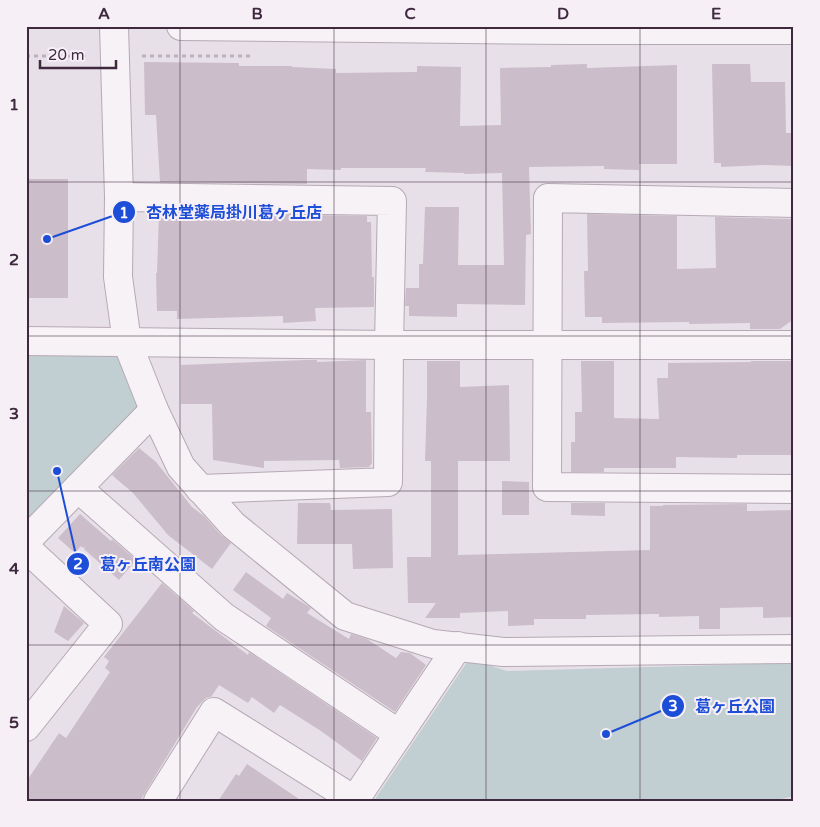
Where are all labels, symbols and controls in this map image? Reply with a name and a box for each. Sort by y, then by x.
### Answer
text: A [98,4,110,24]
text: B [251,4,263,24]
text: C [404,4,416,24]
text: D [557,4,569,24]
text: E [711,4,721,24]
scale bar [40,38,116,70]
text: 20 m [48,46,85,64]
text: 1 [9,95,19,115]
callout: 杏林堂薬局掛川葛ヶ丘店 [111,197,332,228]
text: 杏林堂薬局掛川葛ヶ丘店 [146,203,322,223]
text: 1 [119,204,129,222]
text: 2 [9,250,19,270]
text: 3 [9,404,19,424]
callout: 葛ヶ丘南公園 [65,549,206,580]
text: 2 [73,555,83,573]
text: 葛ヶ丘南公園 [100,555,196,575]
text: 4 [9,559,19,579]
callout: 葛ヶ丘公園 [660,690,785,721]
text: 3 [668,697,678,715]
text: 葛ヶ丘公園 [695,697,775,717]
text: 5 [9,713,19,733]

